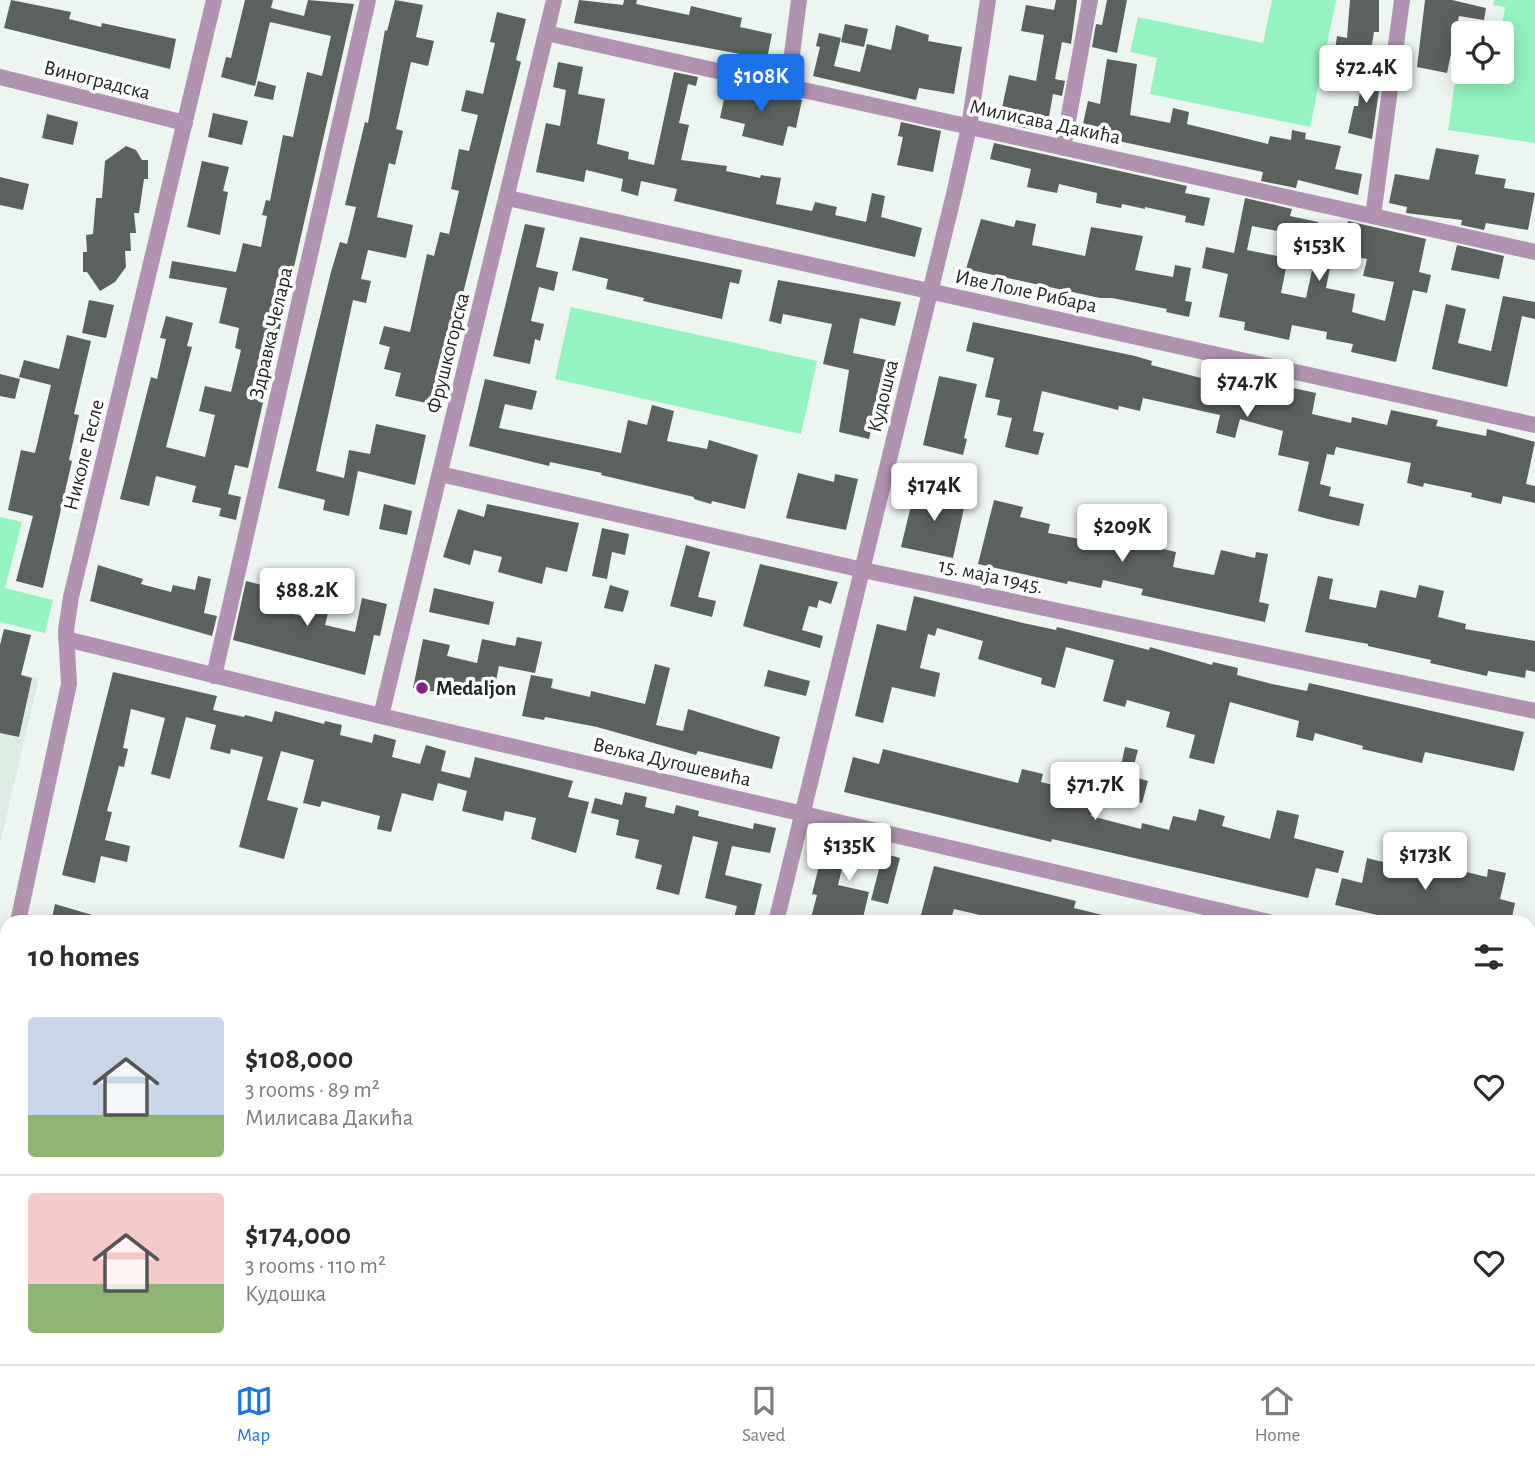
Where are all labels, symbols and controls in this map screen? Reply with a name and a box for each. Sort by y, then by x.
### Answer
map controls [1451,21,1514,84]
button: locate [1451,21,1514,84]
pin: $72.4K [1309,46,1423,105]
pin: $108K [712,54,810,114]
text: $72.4K [1335,56,1397,79]
street label: Виноградска [42,57,153,103]
text: $108K [733,65,789,88]
street label: Милисава Дакића [968,96,1123,148]
pin: $153K [1270,224,1368,283]
text: $153K [1293,234,1345,257]
street label: Здравка Челара [246,265,296,401]
street label: Иве Лоле Рибара [953,266,1099,316]
street label: Фрушкогорска [423,290,473,416]
street label: Кудошка [864,357,902,435]
pin: $74.7K [1190,360,1304,419]
text: $74.7K [1217,370,1277,393]
street label: Николе Тесле [60,397,108,513]
pin: $174K [885,463,983,523]
text: $174K [907,474,961,497]
pin: $209K [1073,504,1171,564]
text: $209K [1093,515,1151,538]
street label: 15. маја 1945. [937,555,1045,597]
pin: $88.2K [250,568,364,628]
text: $88.2K [276,579,338,602]
place label: Medaljon [436,678,516,699]
marker: Medaljon [414,680,430,696]
street label: Вељка Дугошевића [591,734,753,790]
pin: $71.7K [1038,762,1152,822]
text: $71.7K [1066,773,1124,796]
pin: $135K [800,824,898,883]
pin: $173K [1376,832,1474,892]
text: $135K [823,834,875,857]
text: $173K [1399,843,1451,866]
icon: filters [1470,938,1508,976]
text: 10 homes [28,942,139,972]
text: $108,000 [245,1044,353,1074]
icon: home [84,1045,168,1129]
icon: heart [1470,1068,1508,1106]
text: 3 rooms · 89 m² [245,1079,380,1102]
text: Милисава Дакића [245,1107,413,1130]
text: $174,000 [245,1220,351,1250]
icon: home [84,1221,168,1305]
icon: heart [1470,1244,1508,1282]
text: 3 rooms · 110 m² [245,1255,386,1278]
text: Кудошка [245,1283,326,1306]
tab: Map [235,1382,273,1447]
tab: Saved [742,1382,785,1447]
tab: Home [1255,1382,1300,1447]

